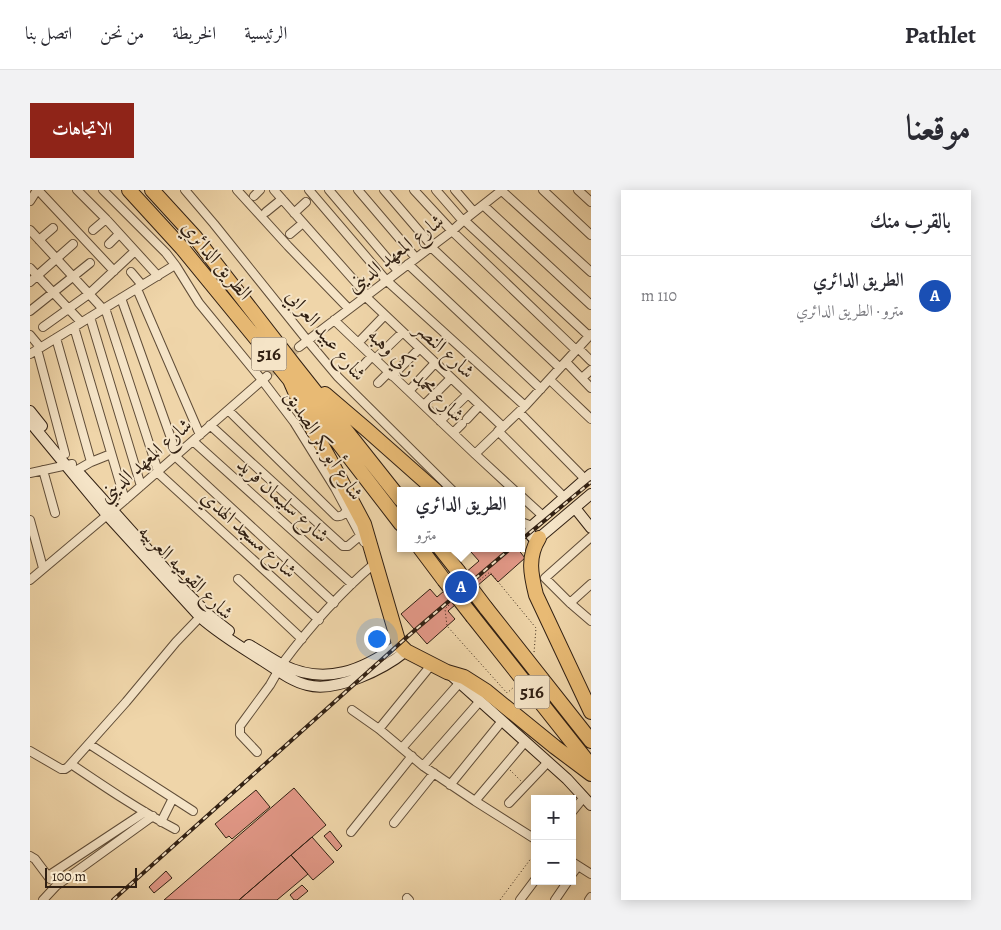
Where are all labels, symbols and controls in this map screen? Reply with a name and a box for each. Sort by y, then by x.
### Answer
text: Pathlet [905,19,976,51]
text: اتصل بنا [25,21,72,45]
text: من نحن [100,21,144,45]
text: الخريطة [172,21,216,45]
text: الرئيسية [244,21,287,45]
button: الاتجاهات [30,103,134,158]
text: موقعنا [906,103,971,151]
street label: شارع المعهد الدينى [341,207,452,302]
text: بالقرب منك [870,207,951,235]
street label: الطريق الدائري [174,214,258,307]
text: الطريق الدائري [813,267,904,293]
street label: شارع عبيد العرابي [276,283,372,389]
text: 110 m [641,285,677,307]
text: A [930,285,940,307]
text: مترو · الطريق الدائري [796,300,904,322]
street label: شارع النصر [405,314,481,388]
street label: شارع محمد زكي وهبه [359,322,470,431]
road number: 516 [252,337,286,370]
street label: شارع أبو بكر الصديق [275,384,371,508]
street label: شارع المعهد الديني [92,412,200,511]
street label: شارع سليمان فريد [228,451,335,552]
street label: شارع مسجد الهدي [193,484,303,587]
popup [397,487,525,552]
text: الطريق الدائري [415,491,507,517]
street label: شارع القوميه العربيه [130,518,240,628]
text: مترو [415,524,437,546]
pin: A [445,568,477,606]
your location [364,626,390,652]
road number: 516 [514,676,550,708]
map controls [531,795,576,885]
button: + [531,795,576,840]
button: − [531,840,576,885]
scale bar [45,865,138,888]
text: 100 m [52,867,86,886]

